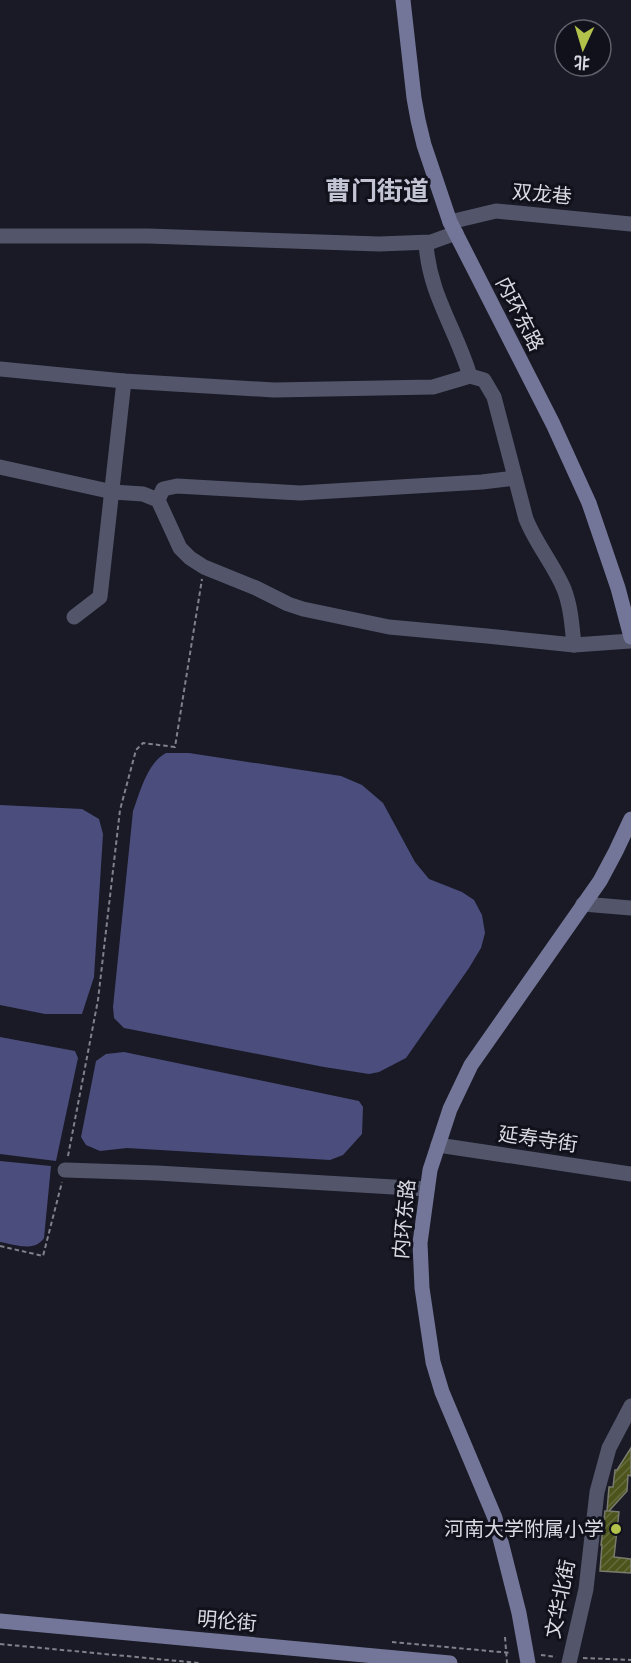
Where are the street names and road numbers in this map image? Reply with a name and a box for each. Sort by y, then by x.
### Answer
street label: 双龙巷 [511,179,573,209]
street label: 内环东路 [491,273,549,355]
street label: 延寿寺街 [497,1122,579,1156]
street label: 内环东路 [389,1178,419,1260]
street label: 文华北街 [541,1557,579,1641]
street label: 明伦街 [196,1606,258,1636]

